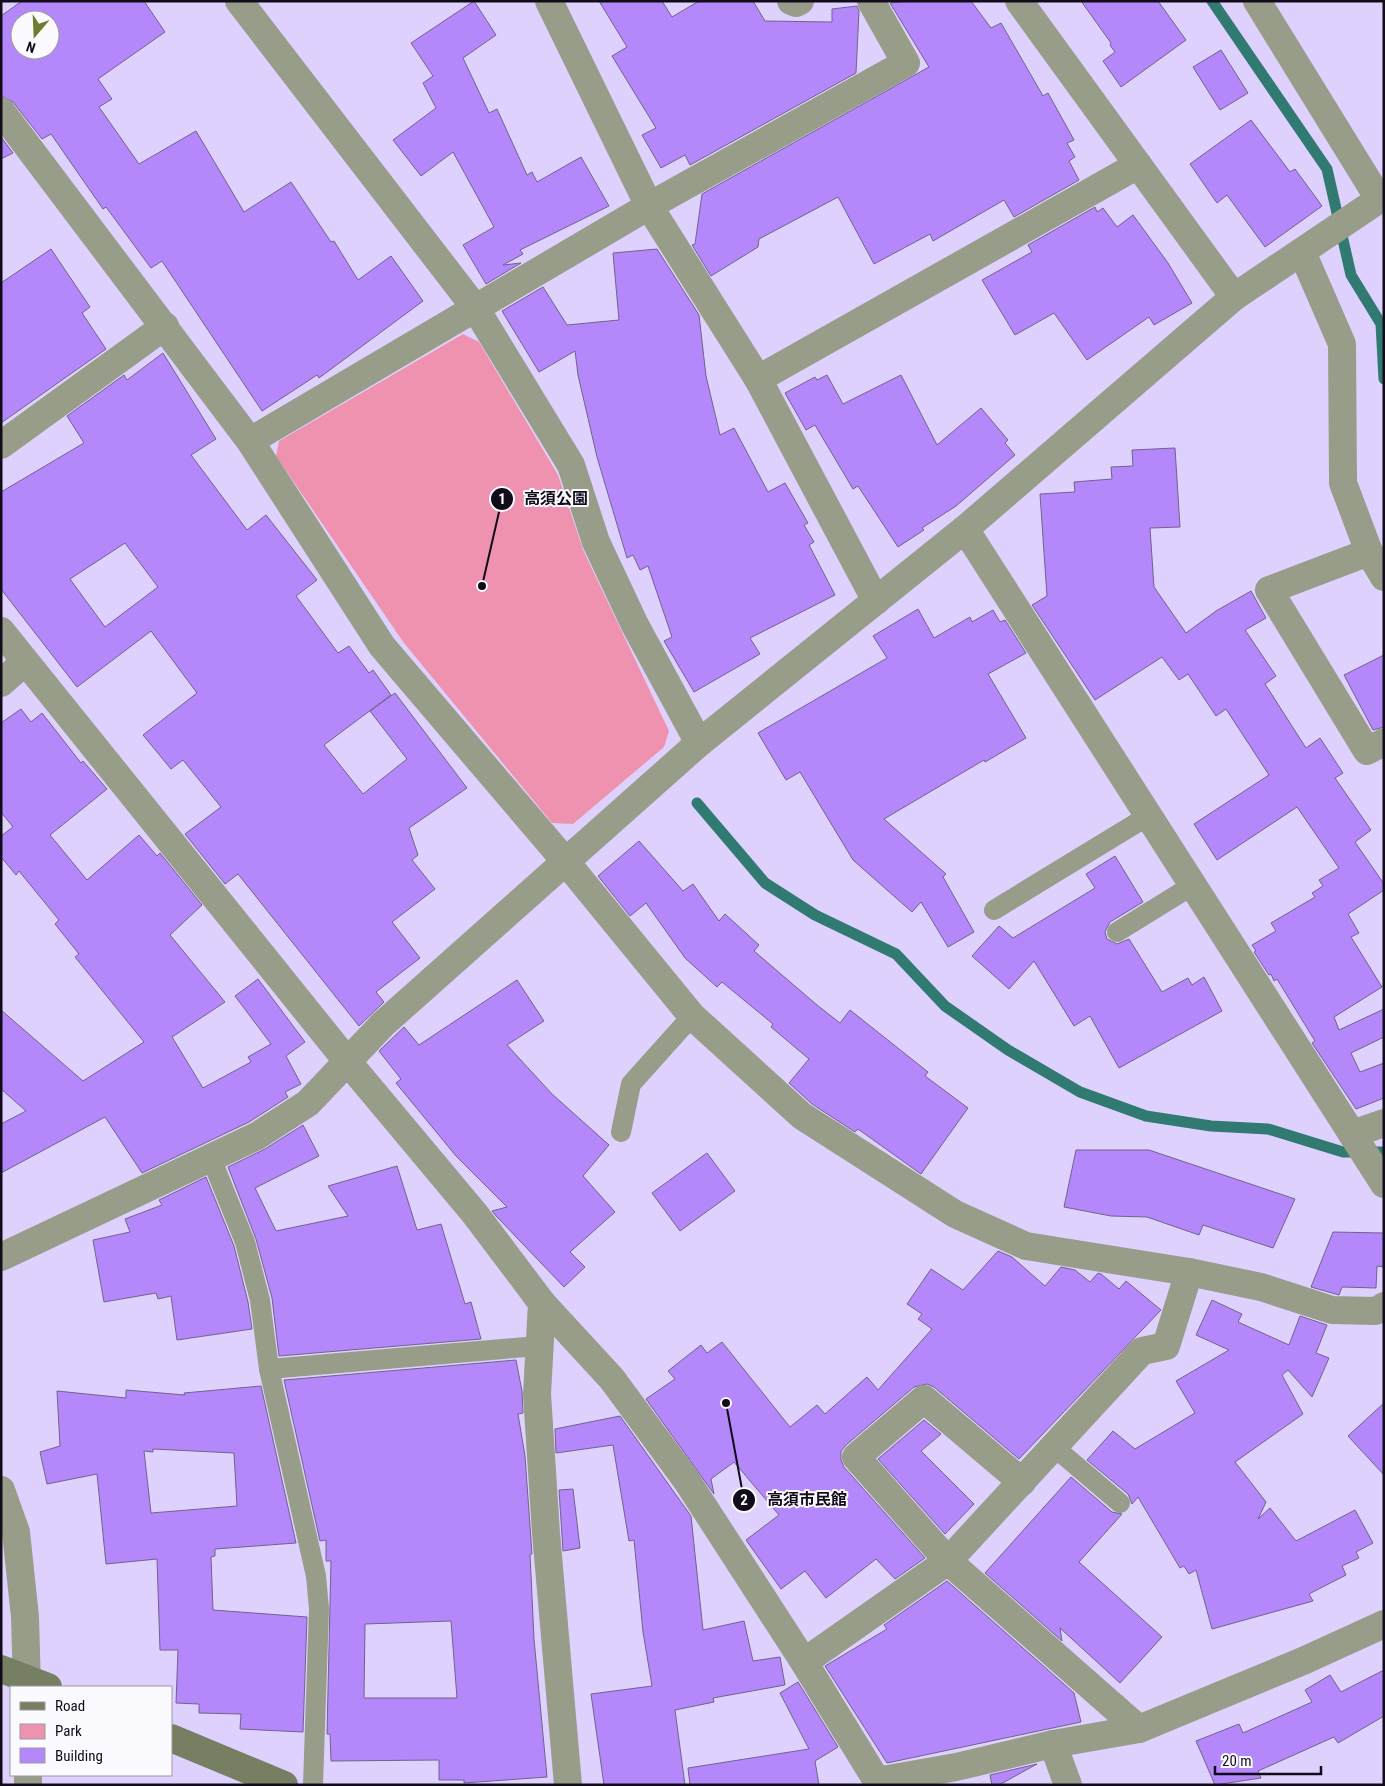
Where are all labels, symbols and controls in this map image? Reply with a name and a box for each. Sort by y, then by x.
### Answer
north arrow [10,10,60,60]
text: N [24,38,37,56]
callout: 高須公園 [489,483,598,514]
text: 高須公園 [524,489,588,508]
text: 1 [498,490,506,508]
callout: 高須市民館 [732,1484,857,1515]
text: 高須市民館 [767,1490,847,1509]
text: 2 [740,1491,748,1509]
legend [10,1686,172,1776]
text: Road [55,1697,85,1715]
text: Park [55,1722,82,1740]
scale bar [1215,1744,1321,1776]
text: Building [55,1747,103,1765]
text: 20 m [1222,1752,1252,1770]

